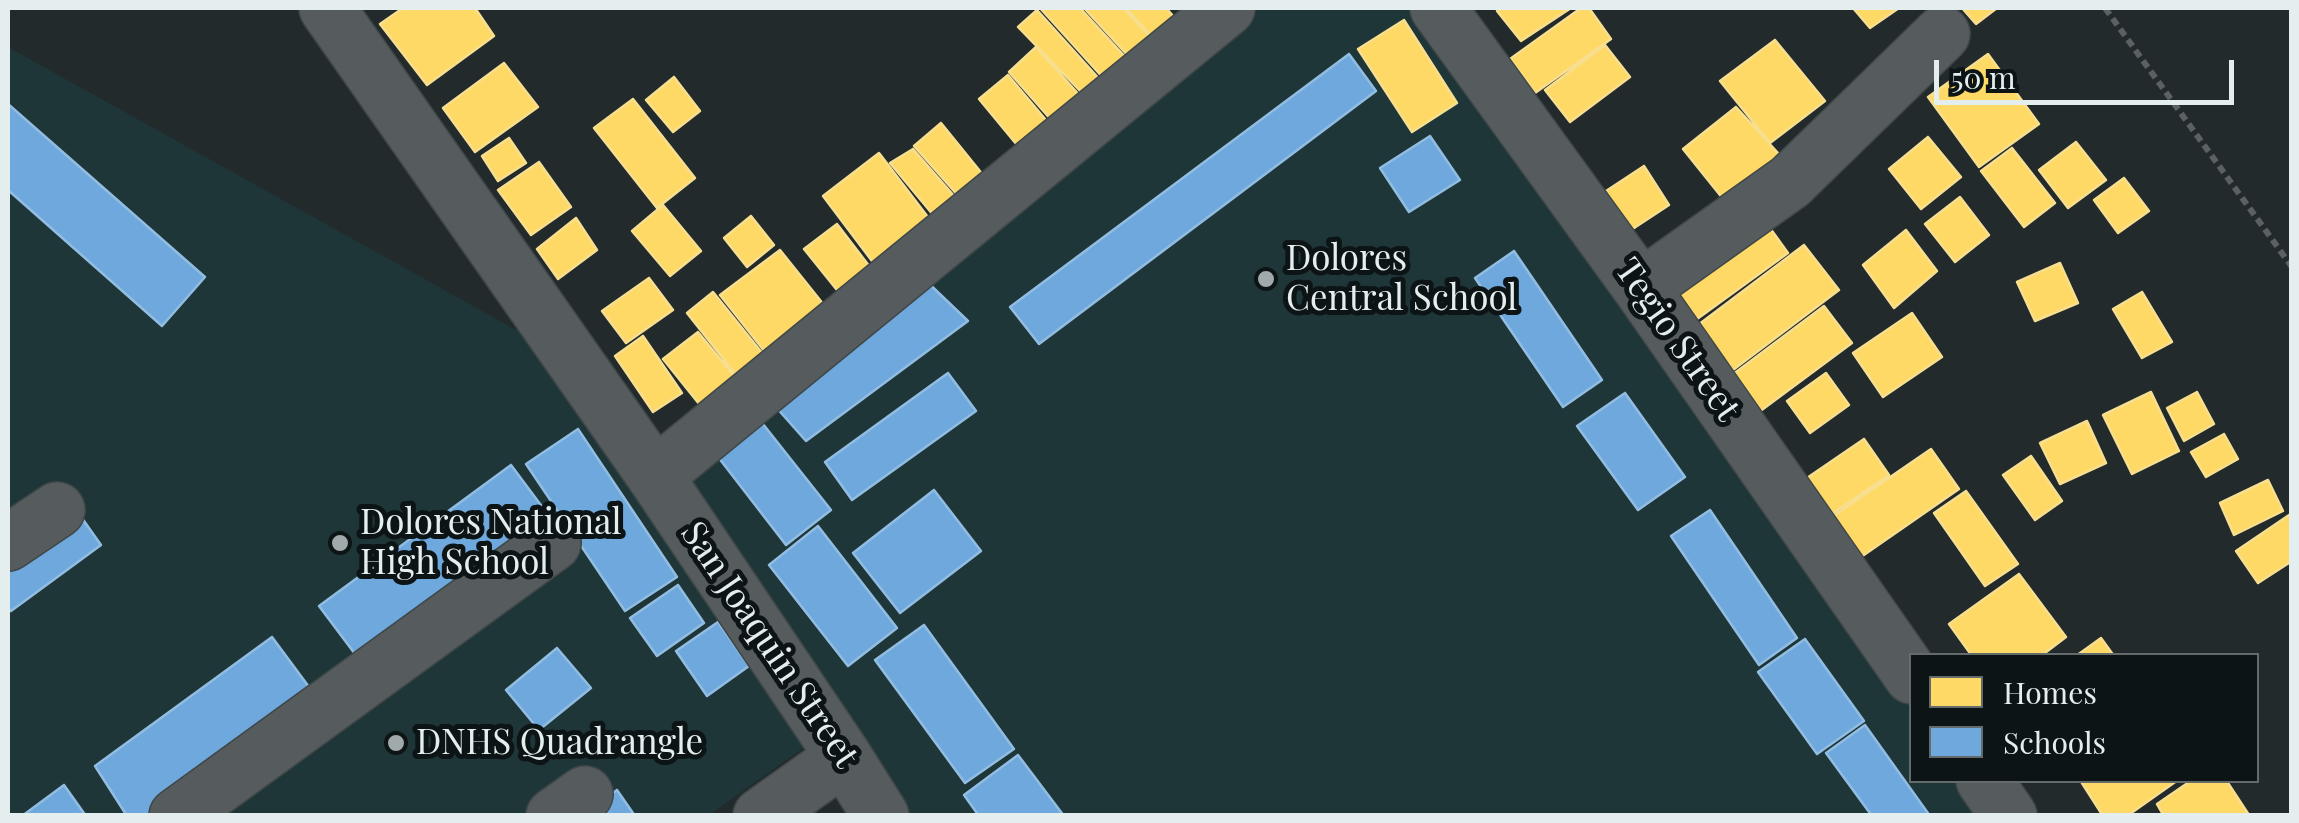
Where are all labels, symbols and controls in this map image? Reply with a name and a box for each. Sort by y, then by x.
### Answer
scale bar [1939,40,2239,102]
text: 50 m [1951,57,2016,97]
place label: Dolores Central School [1286,238,1517,320]
street label: Tegio Street [1606,251,1748,429]
marker: Dolores Central School [1255,268,1277,290]
place label: Dolores National High School [360,502,621,584]
street label: San Joaquin Street [671,514,867,776]
marker: Dolores National High School [329,532,351,554]
legend [1909,653,2259,783]
text: Homes [2003,672,2097,712]
place label: DNHS Quadrangle [416,722,703,764]
text: Schools [2003,722,2106,762]
marker: DNHS Quadrangle [385,732,407,754]

